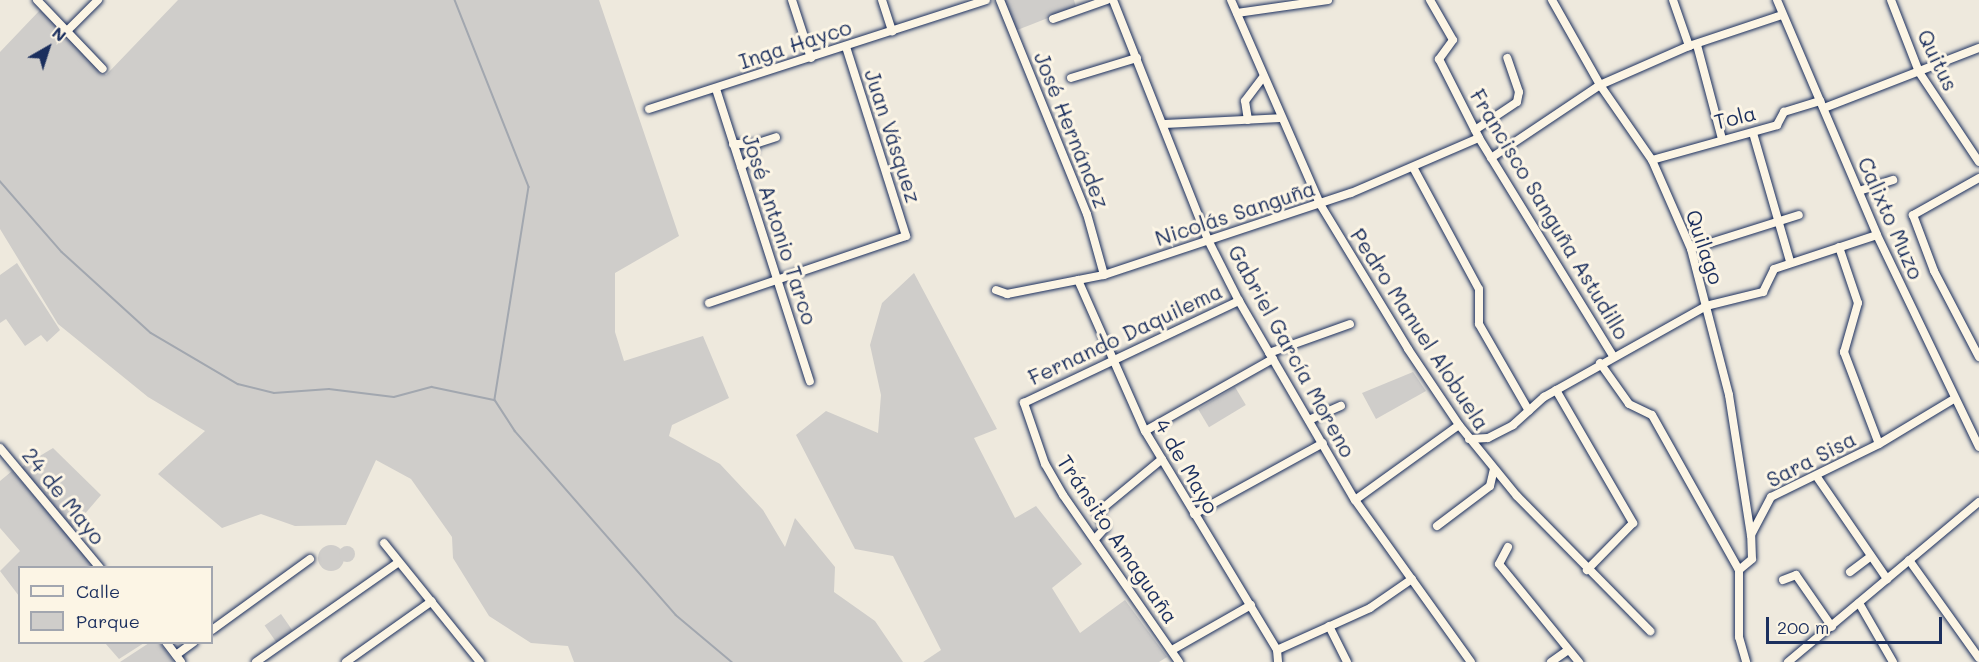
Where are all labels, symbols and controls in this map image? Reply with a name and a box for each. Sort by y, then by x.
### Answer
street label: Inga Hayco [736,14,854,74]
north arrow [18,18,78,78]
text: N [48,22,71,46]
street label: Quitus [1912,25,1964,95]
street label: José Hernández [1029,48,1115,212]
street label: Juan Vásquez [860,66,926,206]
street label: Francisco Sanguña Astudillo [1465,84,1635,344]
street label: Tola [1711,100,1759,134]
street label: José Antonio Tarco [737,130,823,328]
street label: Calixto Muzo [1853,153,1929,283]
street label: Nicolás Sanguña [1152,175,1318,251]
street label: Quilago [1681,206,1729,288]
street label: Pedro Manuel Alobuela [1345,223,1495,435]
street label: Gabriel García Moreno [1223,240,1361,462]
street label: Fernando Daquilema [1024,278,1226,390]
street label: 4 de Mayo [1150,414,1224,518]
street label: Sara Sisa [1762,426,1860,492]
street label: 24 de Mayo [17,443,111,549]
street label: Tránsito Amaguaña [1052,450,1184,628]
legend [18,566,213,644]
text: Calle [76,579,120,603]
scale bar [1769,605,1944,643]
text: Parque [76,609,140,633]
text: 200 m [1777,615,1829,639]

